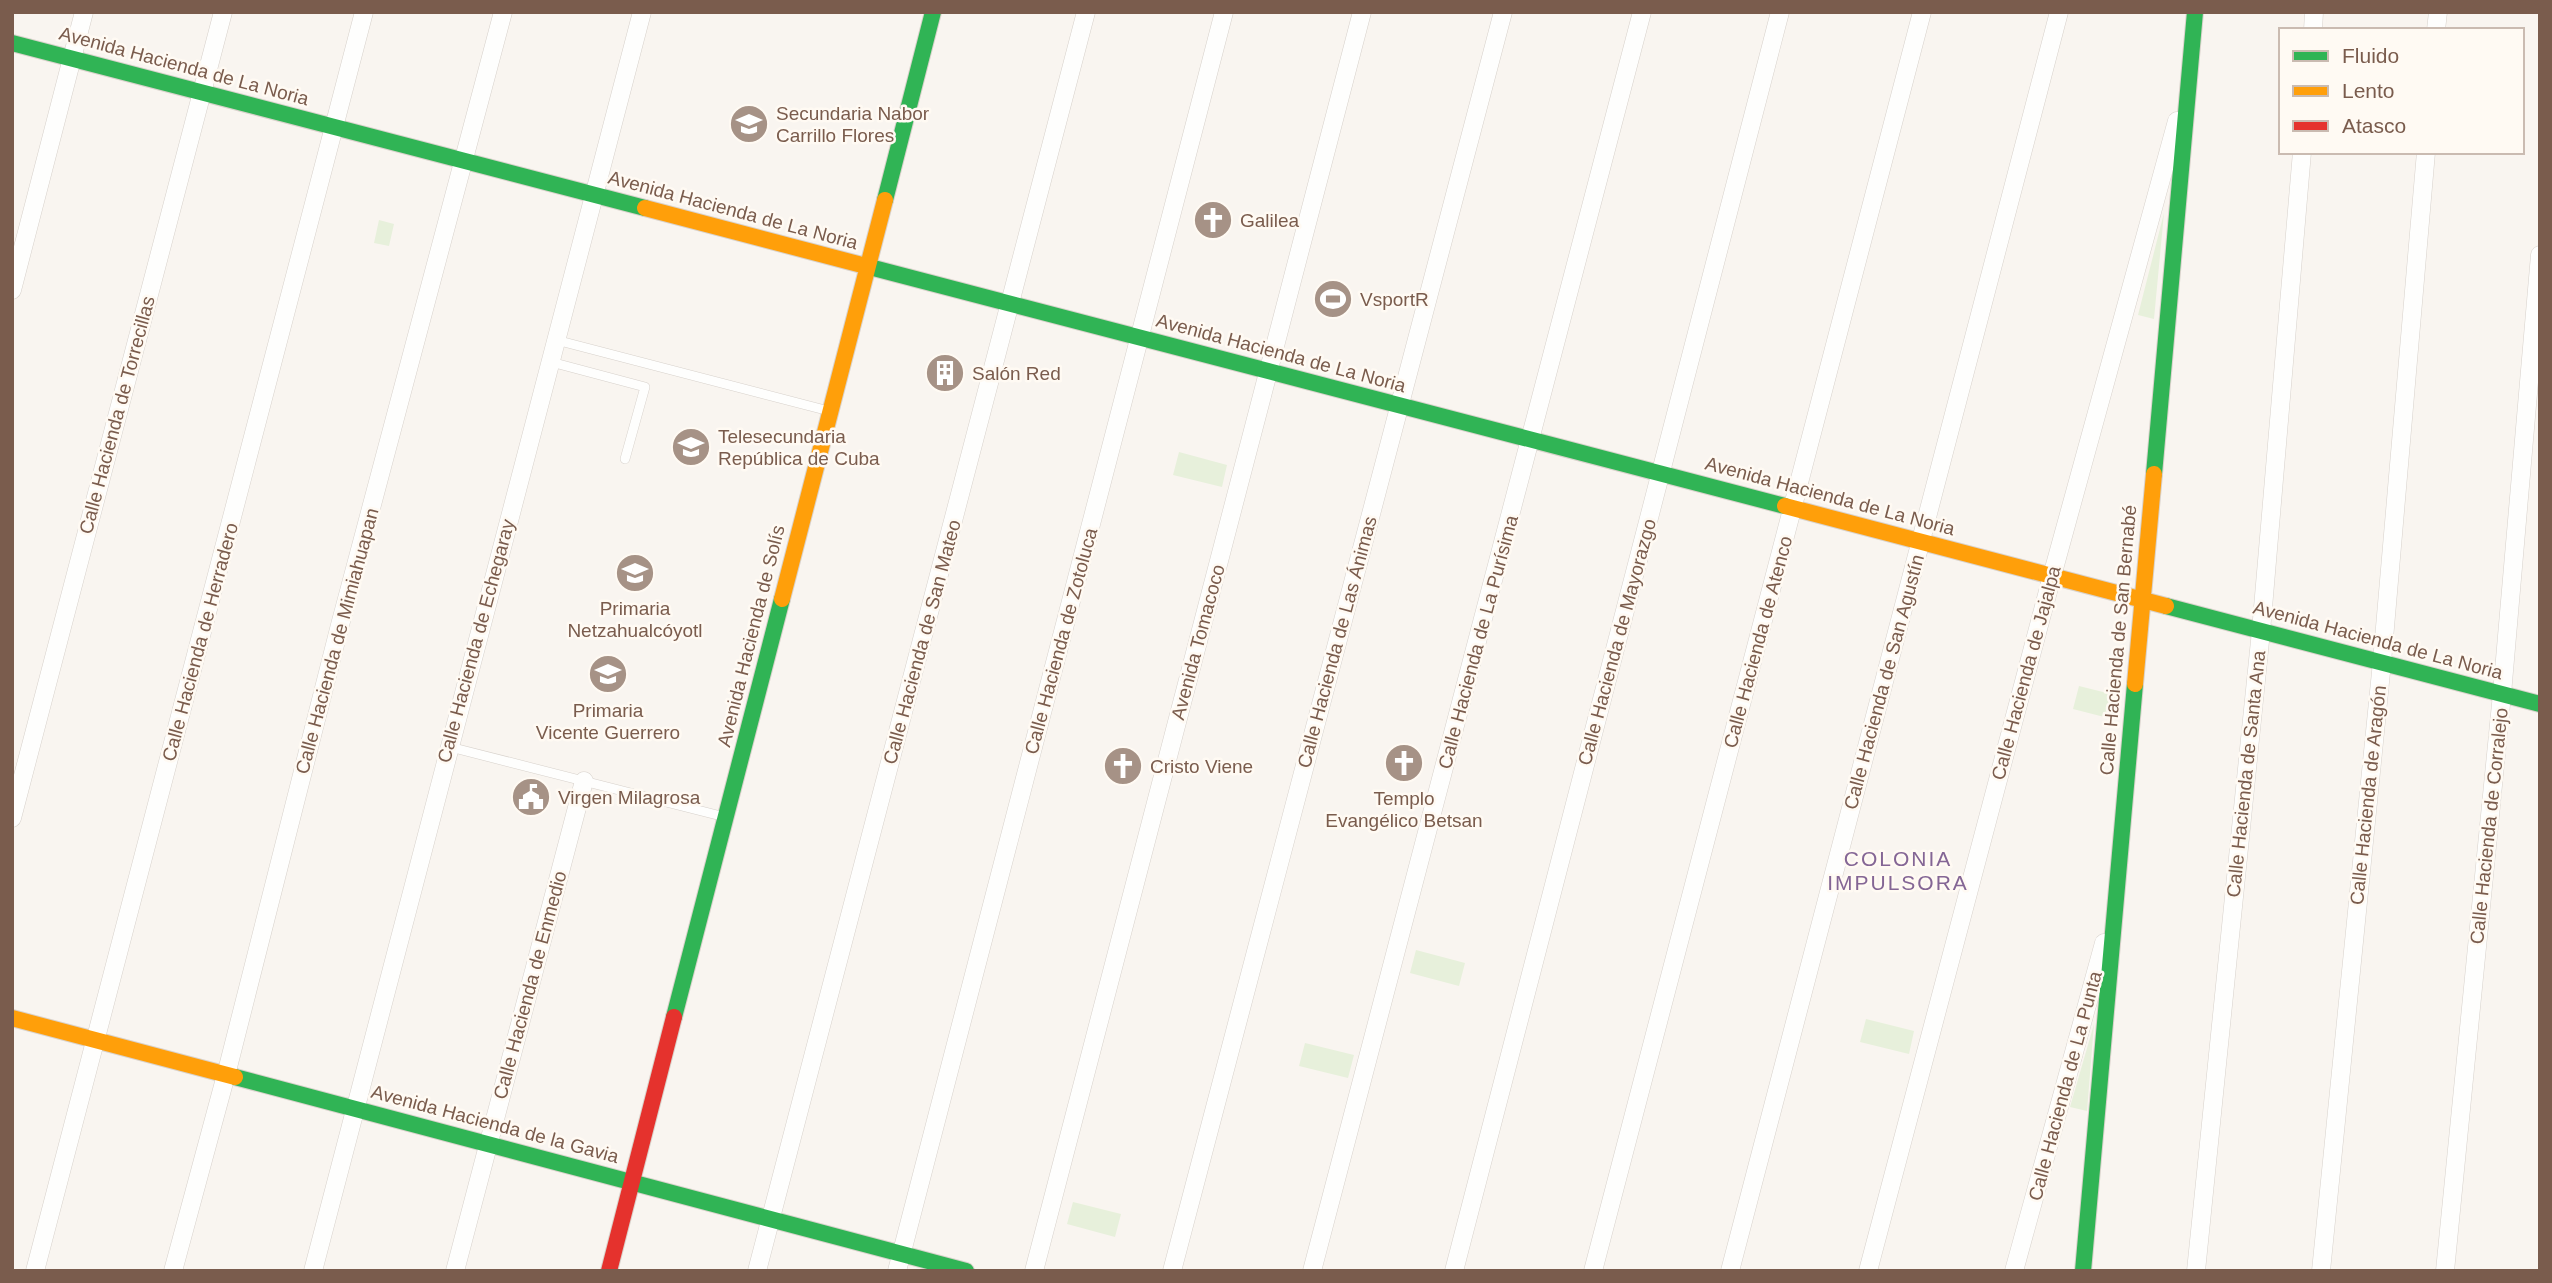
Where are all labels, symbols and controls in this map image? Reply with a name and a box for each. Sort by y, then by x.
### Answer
street label: Avenida Hacienda de La Noria [57,23,311,110]
legend [2279,28,2524,154]
text: Fluido [2342,44,2399,67]
text: Lento [2342,79,2395,102]
school or university icon: Secundaria Nabor Carrillo Flores [728,103,770,145]
place label: Secundaria Nabor Carrillo Flores [776,103,930,146]
text: Atasco [2342,114,2406,137]
street label: Avenida Hacienda de La Noria [606,167,860,254]
church icon: Galilea [1192,199,1234,241]
place label: Galilea [1240,210,1300,231]
sports icon: VsportR [1312,278,1354,320]
place label: VsportR [1360,289,1429,310]
street label: Calle Hacienda de Torrecillas [75,294,159,536]
street label: Avenida Hacienda de La Noria [1154,310,1408,397]
building icon: Salón Red [924,352,966,394]
place label: Salón Red [972,363,1061,384]
school or university icon: Telesecundaria República de Cuba [670,426,712,468]
place label: Telesecundaria República de Cuba [718,426,880,469]
street label: Avenida Hacienda de La Noria [1703,453,1957,540]
street label: Calle Hacienda de San Bernabé [2096,504,2140,776]
street label: Calle Hacienda de Mimiahuapan [291,506,383,776]
street label: Calle Hacienda de La Purísima [1434,512,1522,771]
street label: Calle Hacienda de Las Ánimas [1293,514,1381,770]
street label: Calle Hacienda de Echegaray [433,516,519,765]
street label: Calle Hacienda de Mayorazgo [1574,516,1660,768]
street label: Calle Hacienda de San Mateo [879,517,965,767]
street label: Calle Hacienda de Herradero [158,520,242,764]
street label: Avenida Hacienda de Solís [713,523,789,749]
street label: Calle Hacienda de Zotoluca [1021,525,1101,756]
street label: Calle Hacienda de Atenco [1720,534,1796,750]
school or university icon: Primaria Netzahualcóyotl [614,552,656,594]
street label: Calle Hacienda de San Agustín [1840,552,1928,812]
street label: Avenida Tomacoco [1167,562,1229,722]
street label: Calle Hacienda de Jajalpa [1987,563,2065,782]
street label: Avenida Hacienda de La Noria [2251,597,2505,684]
place label: Primaria Netzahualcóyotl [567,598,703,641]
street label: Calle Hacienda de Santa Ana [2223,649,2269,899]
school or university icon: Primaria Vicente Guerrero [587,653,629,695]
street label: Calle Hacienda de Aragón [2346,684,2390,906]
place label: Primaria Vicente Guerrero [536,700,680,743]
street label: Calle Hacienda de Corralejo [2466,707,2512,945]
church icon: Templo Evangélico Betsan [1383,742,1425,784]
church icon: Cristo Viene [1102,745,1144,787]
place label: Cristo Viene [1150,756,1253,777]
public building icon: Virgen Milagrosa [510,776,552,818]
place label: Virgen Milagrosa [558,787,701,808]
place label: Templo Evangélico Betsan [1325,788,1483,831]
district label: COLONIA IMPULSORA [1827,847,1969,894]
street label: Calle Hacienda de Enmedio [489,869,571,1101]
street label: Calle Hacienda de La Punta [2024,969,2106,1203]
street label: Avenida Hacienda de la Gavia [369,1081,621,1167]

